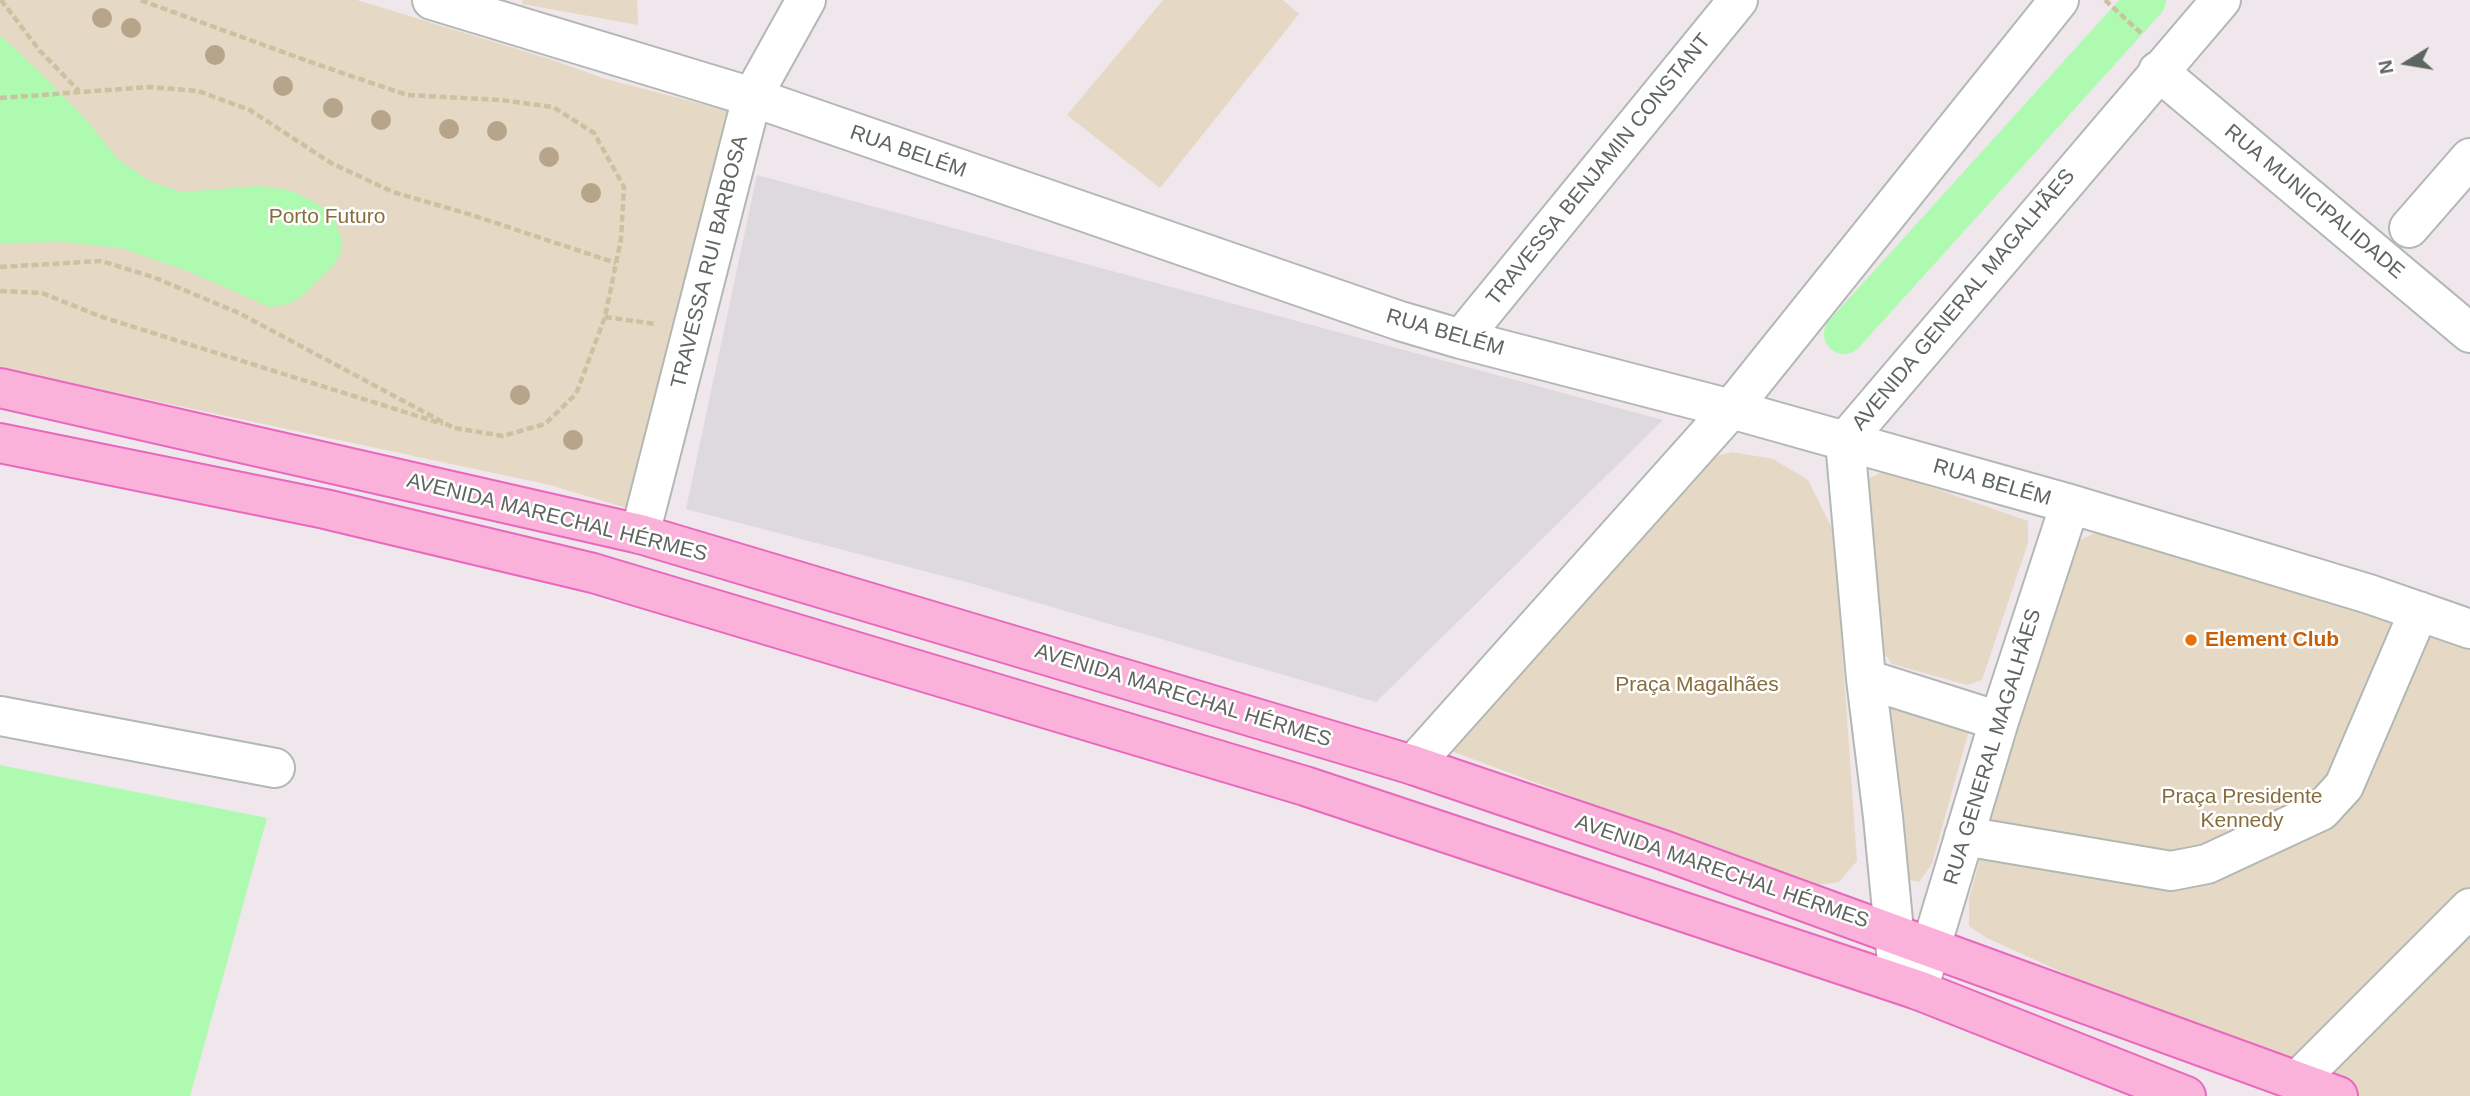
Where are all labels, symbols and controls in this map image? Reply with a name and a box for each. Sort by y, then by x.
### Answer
north arrow [2372,28,2442,98]
street label: TRAVESSA BENJAMIN CONSTANT [1482,29,1716,311]
text: N [2374,58,2398,76]
street label: RUA MUNICIPALIDADE [2219,119,2409,285]
street label: RUA BELÉM [847,120,969,184]
street label: TRAVESSA RUI BARBOSA [666,133,754,391]
street label: AVENIDA GENERAL MAGALHÃES [1847,164,2081,436]
park label: Porto Futuro [269,204,385,230]
street label: RUA BELÉM [1383,304,1507,362]
street label: RUA BELÉM [1930,454,2054,512]
street label: AVENIDA MARECHAL HÉRMES [404,468,710,568]
street label: RUA GENERAL MAGALHÃES [1939,606,2047,888]
place label: Element Club [2205,627,2339,653]
marker: Element Club [2183,632,2199,648]
street label: AVENIDA MARECHAL HÉRMES [1032,639,1334,753]
park label: Praça Magalhães [1615,672,1779,698]
park label: Praça Presidente Kennedy [2161,784,2323,834]
street label: AVENIDA MARECHAL HÉRMES [1572,810,1872,934]

